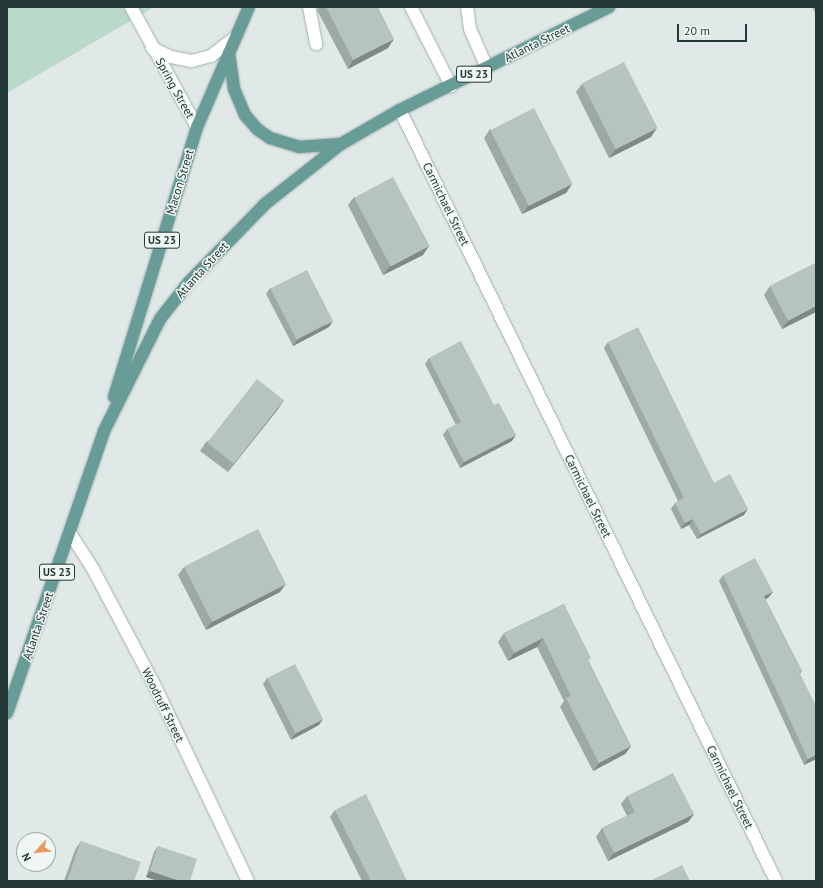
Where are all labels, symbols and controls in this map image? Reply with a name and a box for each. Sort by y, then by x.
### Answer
scale bar [679,16,749,42]
street label: Atlanta Street [502,21,572,65]
text: 20 m [684,23,710,38]
street label: Spring Street [152,55,198,121]
road number: US 23 [456,65,492,83]
street label: Macon Street [163,148,197,216]
street label: Carmichael Street [420,160,472,248]
road number: US 23 [144,231,180,249]
street label: Atlanta Street [173,239,231,301]
street label: Carmichael Street [562,452,614,540]
road number: US 23 [39,563,75,581]
street label: Atlanta Street [20,590,56,662]
street label: Woodruff Street [139,666,187,744]
street label: Carmichael Street [704,743,756,831]
north arrow [16,832,56,872]
text: N [18,851,34,863]

